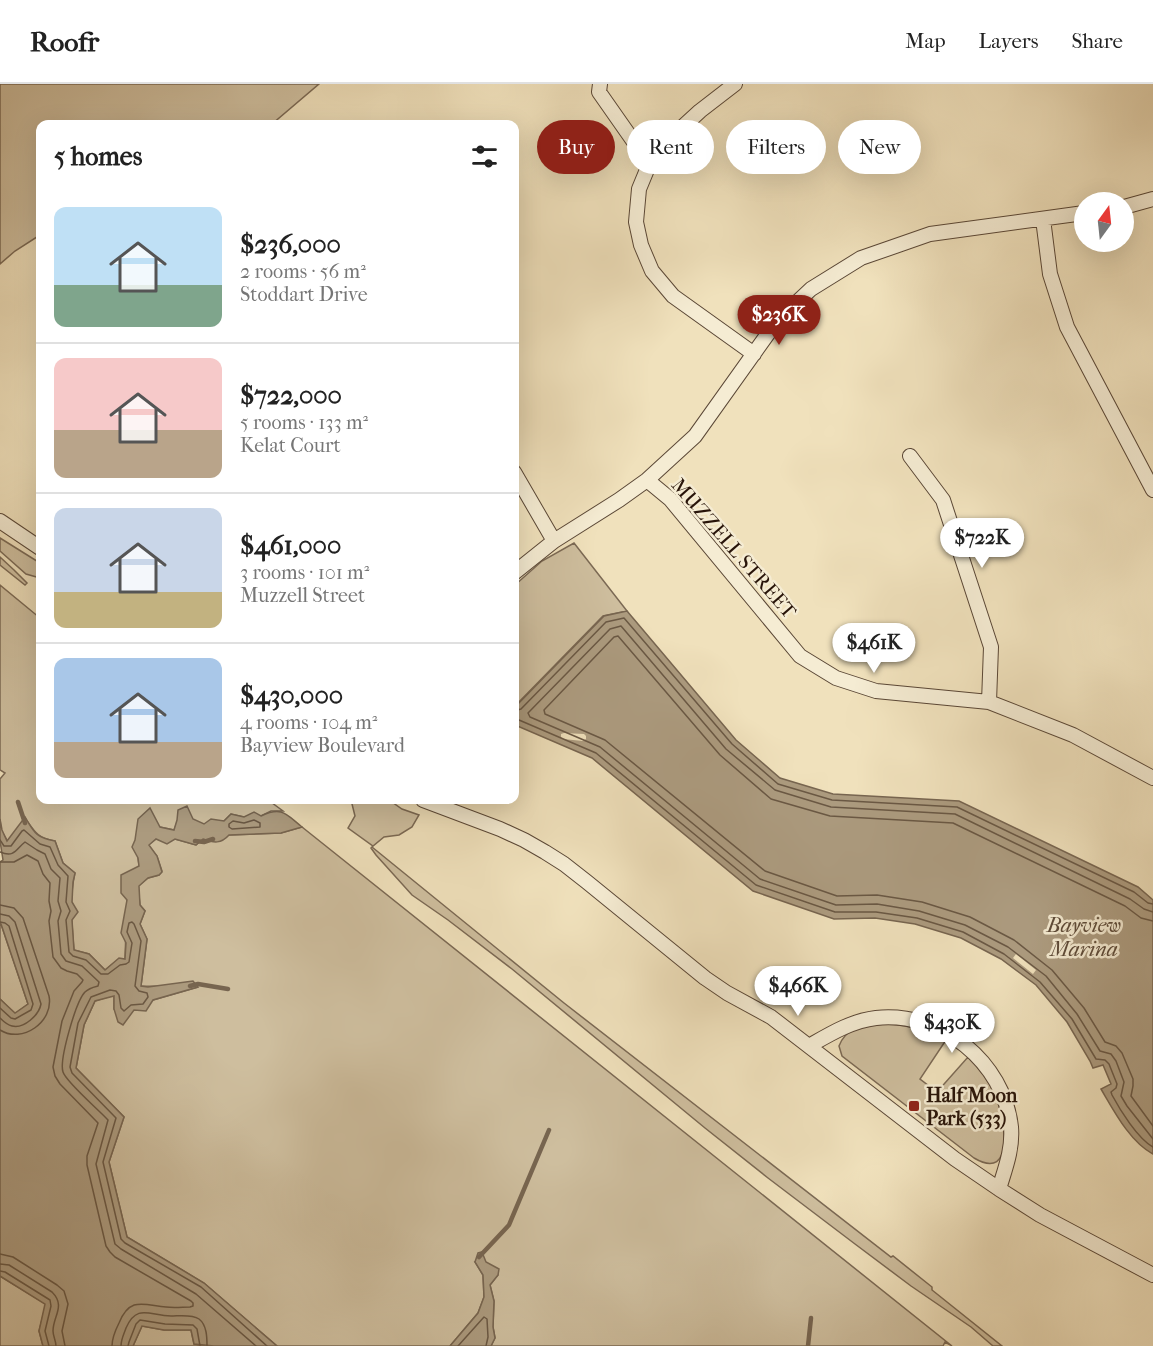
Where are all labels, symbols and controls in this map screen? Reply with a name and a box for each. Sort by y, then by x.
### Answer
text: Roofr [30,25,99,58]
text: Map [905,29,946,53]
text: Layers [979,29,1038,53]
text: Share [1071,29,1123,53]
chip: Buy [537,120,615,174]
chip: Rent [627,120,714,174]
chip: Filters [726,120,826,174]
chip: New [838,120,921,174]
icon: filters [468,140,501,173]
text: 5 homes [54,141,142,172]
north arrow [1074,192,1134,252]
map controls [1074,192,1134,252]
text: $236,000 [240,229,341,260]
icon: home [102,231,174,303]
text: 2 rooms · 56 m² [240,260,366,283]
text: Stoddart Drive [240,283,368,306]
pin: $236K [737,295,821,346]
text: $236K [752,303,806,326]
text: $722,000 [240,380,342,411]
icon: home [102,382,174,454]
text: 5 rooms · 133 m² [240,411,368,434]
text: Kelat Court [240,434,341,457]
street label: MUZZELL STREET [667,474,801,623]
pin: $722K [940,518,1024,569]
text: $722K [954,526,1010,549]
text: $461,000 [240,530,341,561]
icon: home [102,532,174,604]
text: 3 rooms · 101 m² [240,561,369,584]
text: Muzzell Street [240,584,365,607]
pin: $461K [832,623,916,674]
text: $461K [846,631,902,654]
text: $430,000 [240,680,343,711]
icon: home [102,682,174,754]
text: 4 rooms · 104 m² [240,711,378,734]
text: Bayview Boulevard [240,734,405,757]
water label: Bayview Marina [1046,913,1121,961]
pin: $466K [756,966,840,1017]
text: $466K [768,974,828,997]
pin: $430K [910,1003,994,1054]
text: $430K [924,1011,980,1034]
place label: Half Moon Park (533) [926,1084,1018,1130]
marker: Half Moon Park (533) [907,1099,921,1113]

